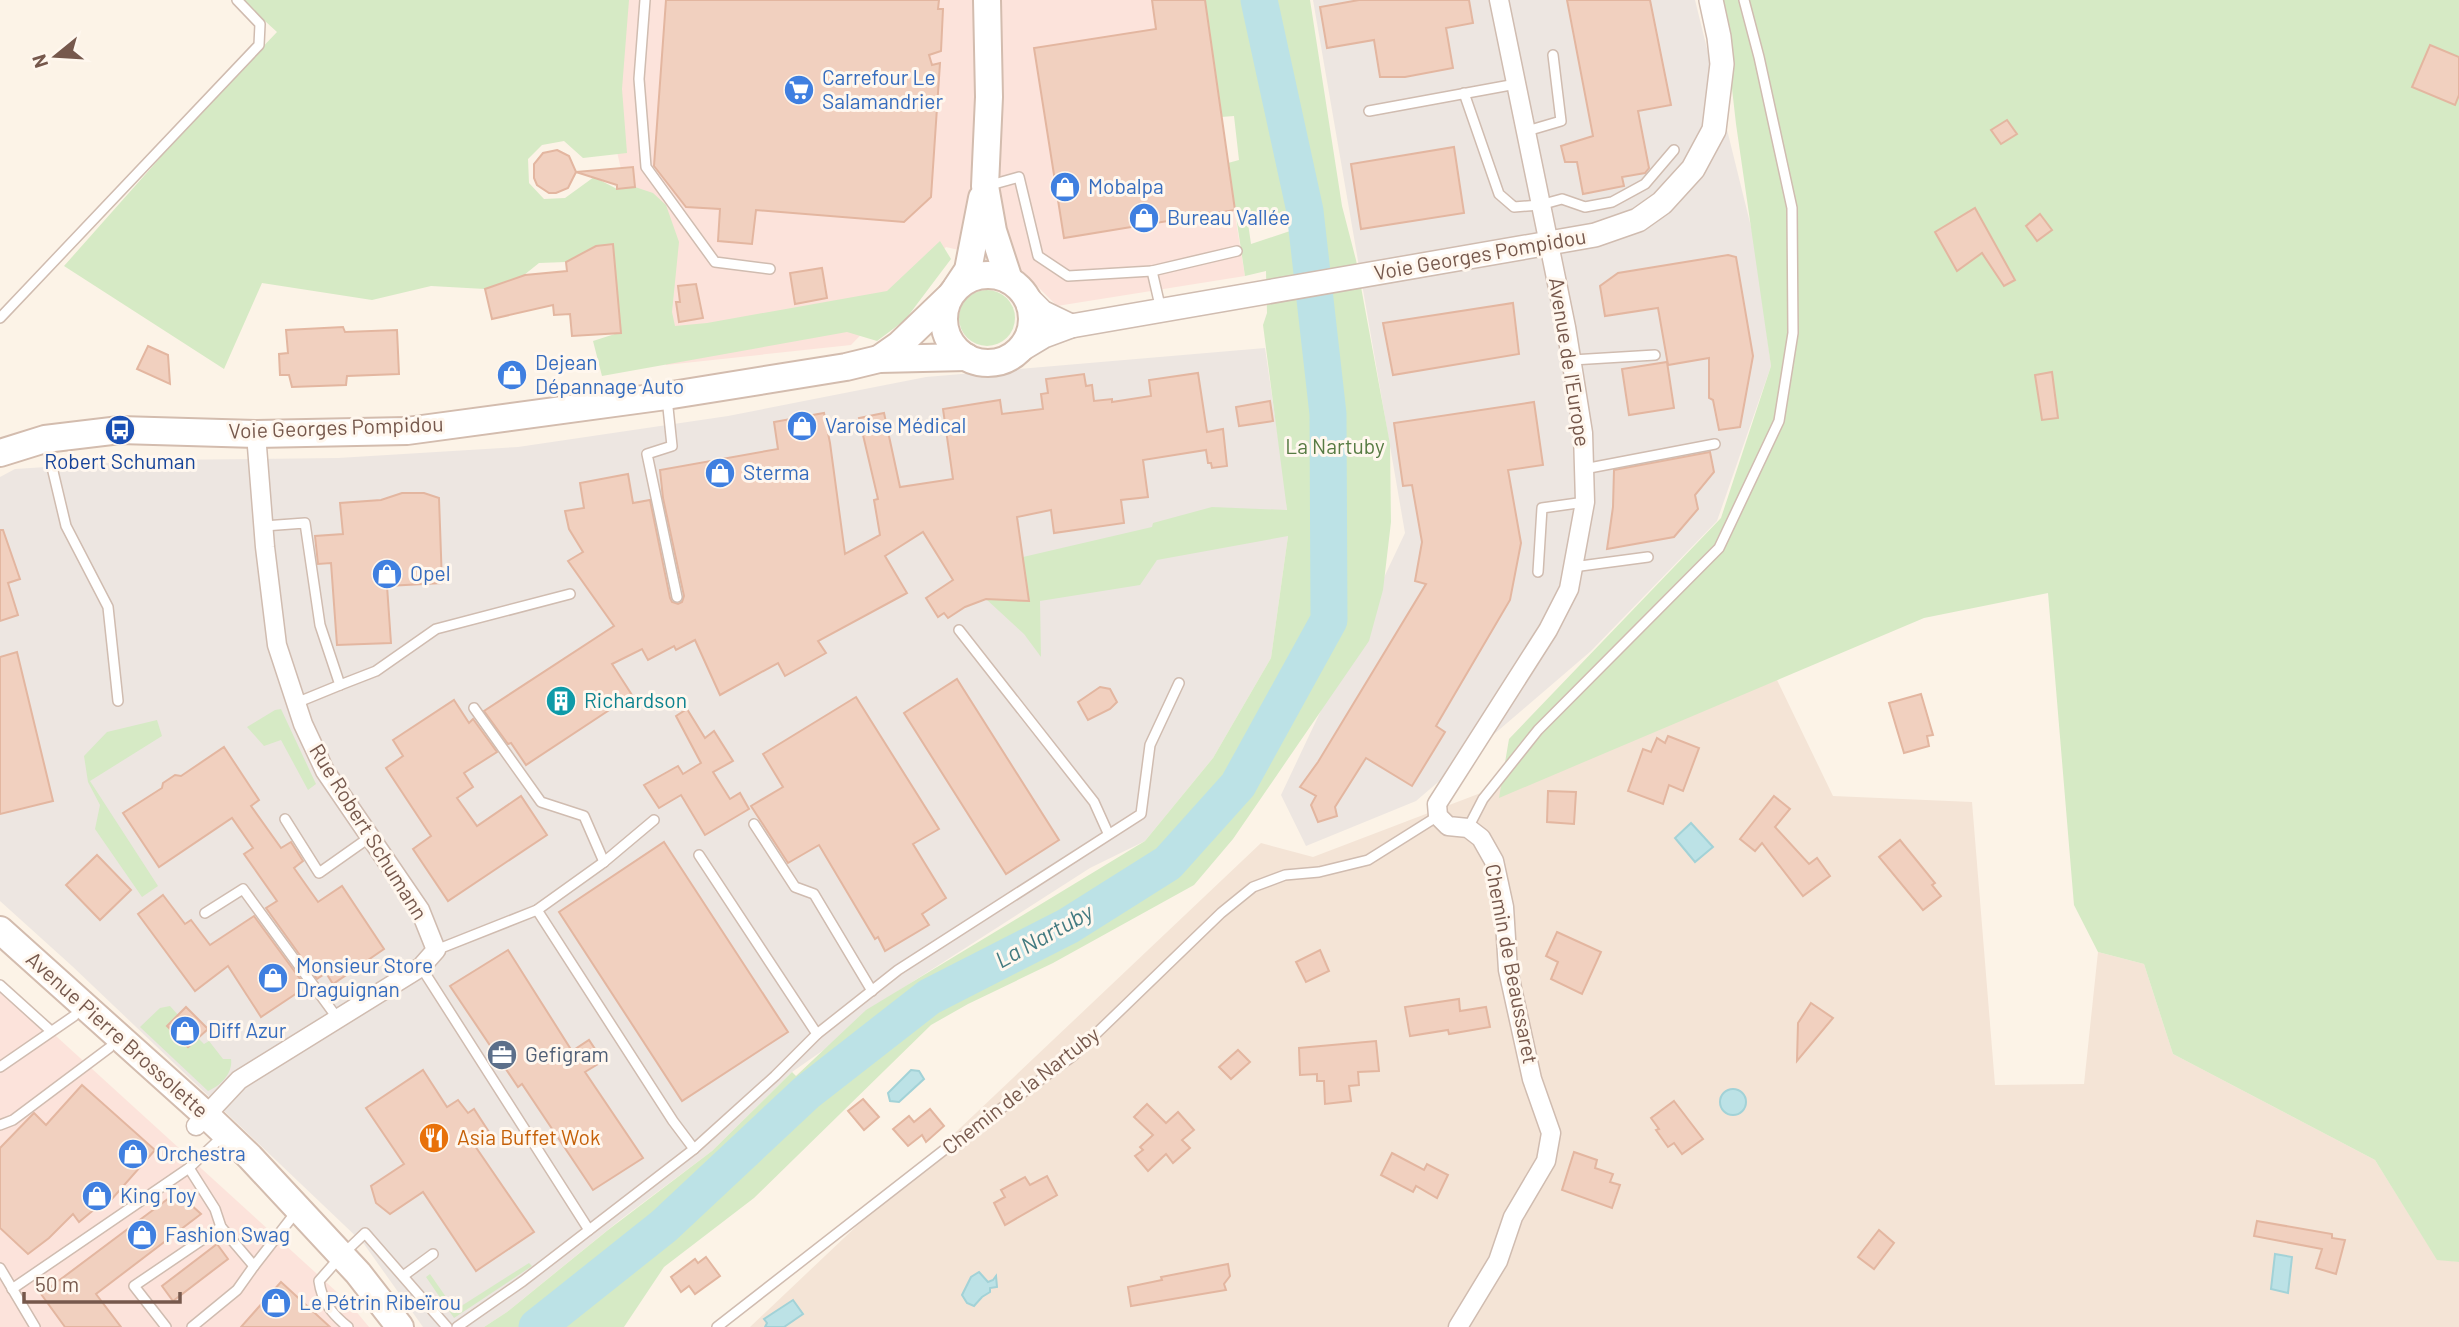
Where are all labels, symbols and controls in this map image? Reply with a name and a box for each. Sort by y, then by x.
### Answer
north arrow [21,21,91,91]
text: N [26,52,52,71]
place label: Carrefour Le Salamandrier [822,64,943,113]
supermarket icon: Carrefour Le Salamandrier [782,73,816,107]
shop icon: Mobalpa [1048,170,1082,204]
place label: Mobalpa [1088,173,1164,198]
shop icon: Bureau Vallée [1127,201,1161,235]
place label: Bureau Vallée [1167,204,1290,229]
street label: Voie Georges Pompidou [1372,223,1588,284]
street label: Avenue de l'Europe [1545,275,1596,448]
place label: Dejean Dépannage Auto [535,349,684,398]
shop icon: Dejean Dépannage Auto [495,358,529,392]
shop icon: Varoise Médical [785,409,819,443]
street label: Voie Georges Pompidou [228,410,444,443]
place label: Varoise Médical [825,412,966,437]
bus stop icon: Robert Schuman [103,413,137,447]
park label: La Nartuby [1285,433,1385,458]
place label: Robert Schuman [44,448,196,473]
shop icon: Sterma [703,456,737,490]
place label: Sterma [743,459,810,484]
shop icon: Opel [370,557,404,591]
place label: Opel [410,560,451,585]
building icon: Richardson [544,684,578,718]
place label: Richardson [584,687,687,712]
street label: Rue Robert Schumann [305,739,434,924]
street label: Chemin de Beaussaret [1481,862,1544,1066]
water label: La Nartuby [990,897,1098,973]
street label: Avenue Pierre Brossolette [22,946,214,1122]
place label: Monsieur Store Draguignan [296,952,433,1001]
shop icon: Monsieur Store Draguignan [256,961,290,995]
shop icon: Diff Azur [168,1014,202,1048]
place label: Diff Azur [208,1017,287,1042]
street label: Chemin de la Nartuby [936,1020,1104,1159]
office icon: Gefigram [485,1038,519,1072]
place label: Gefigram [525,1041,609,1066]
restaurant icon: Asia Buffet Wok [417,1121,451,1155]
place label: Asia Buffet Wok [457,1124,601,1149]
shop icon: Orchestra [116,1137,150,1171]
place label: Orchestra [156,1140,246,1165]
shop icon: King Toy [80,1179,114,1213]
place label: King Toy [120,1182,196,1207]
shop icon: Fashion Swag [125,1218,159,1252]
place label: Fashion Swag [165,1221,290,1246]
scale bar [24,1260,180,1304]
text: 50 m [35,1271,79,1296]
shop icon: Le Pétrin Ribeïrou [259,1286,293,1320]
place label: Le Pétrin Ribeïrou [299,1289,461,1314]

